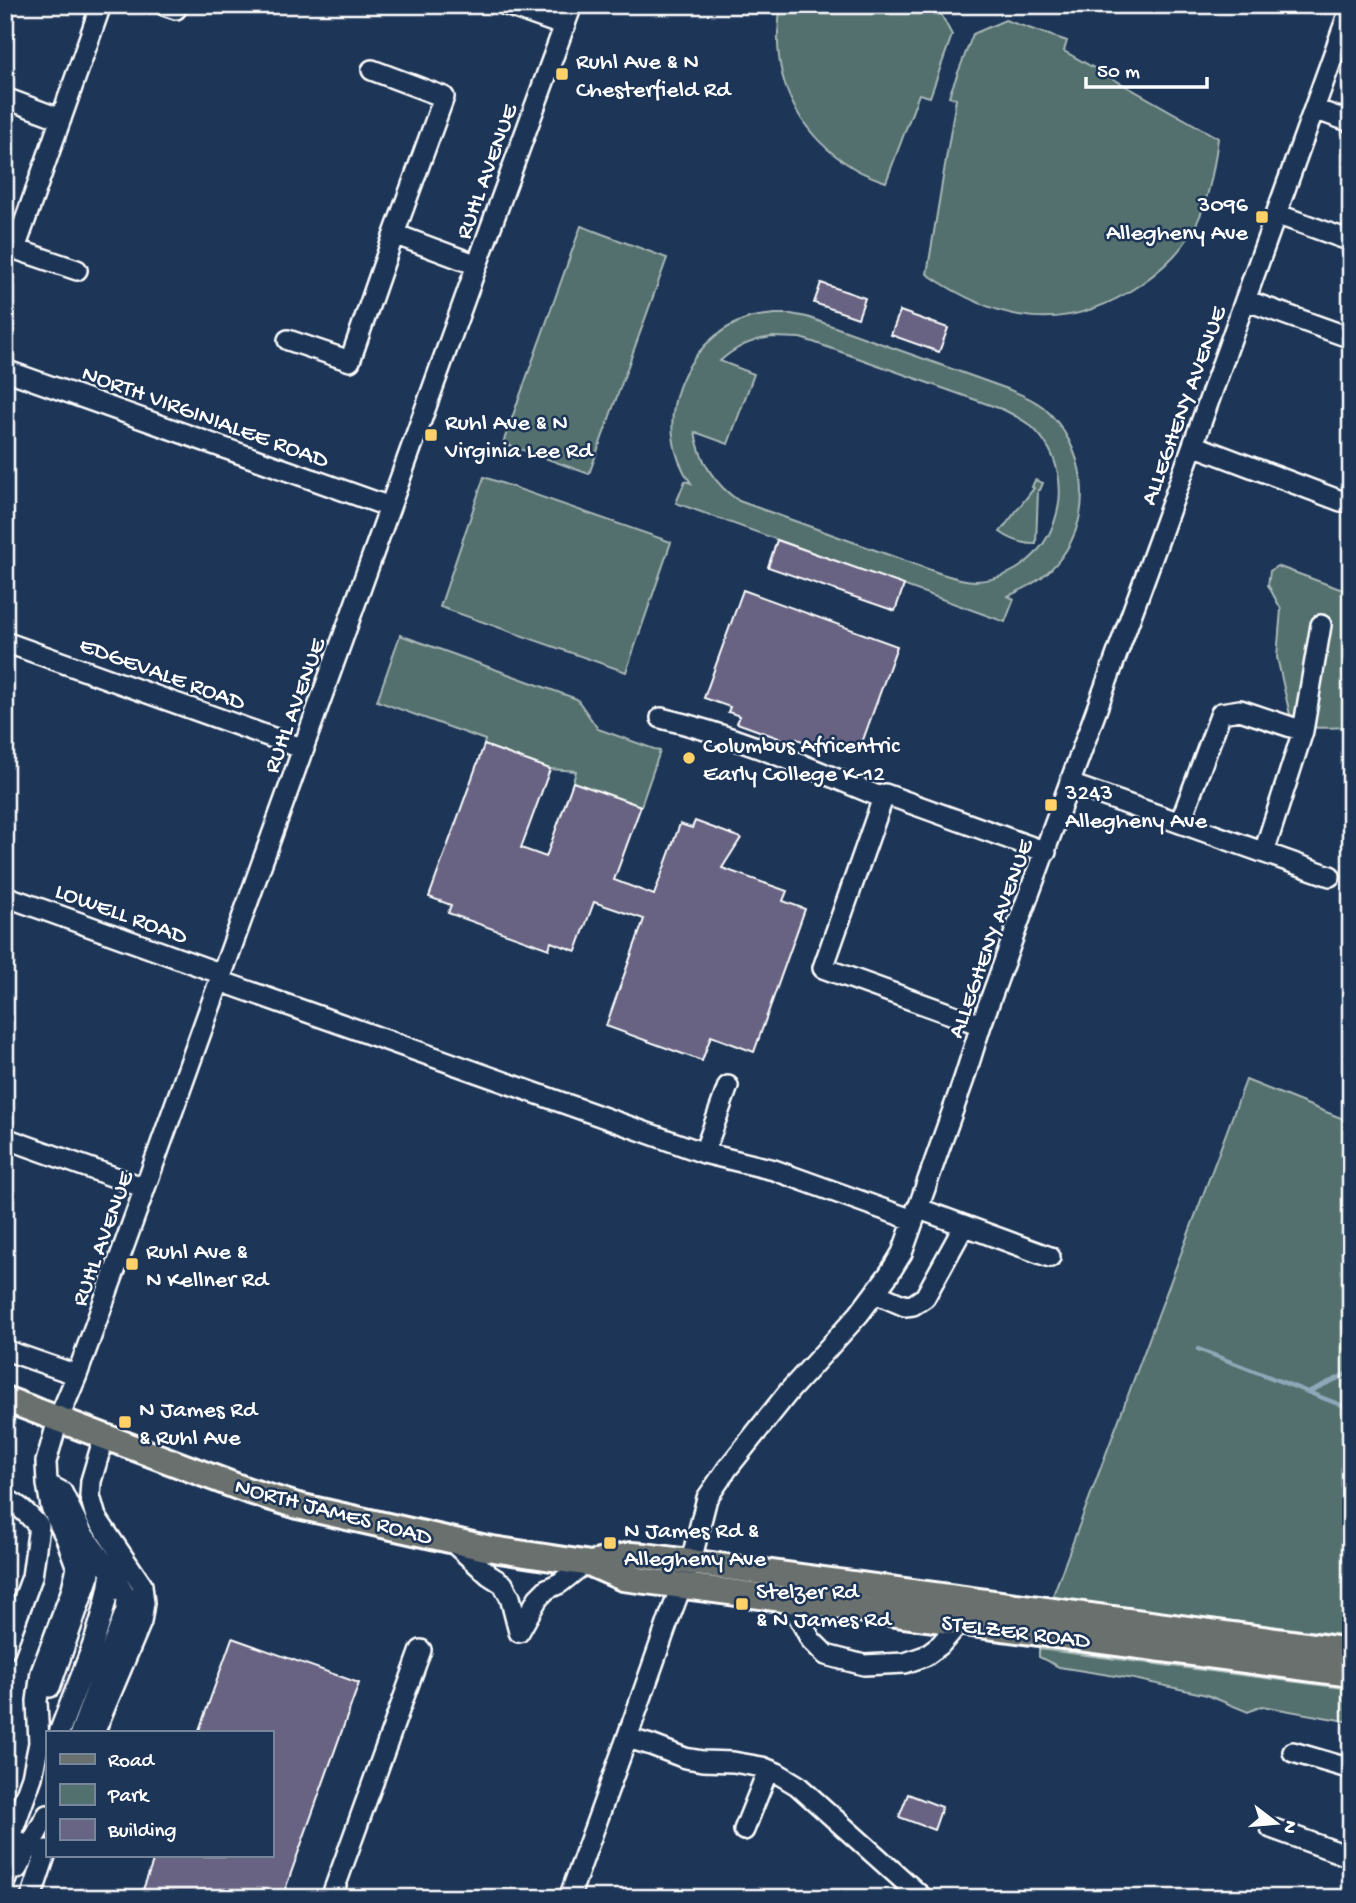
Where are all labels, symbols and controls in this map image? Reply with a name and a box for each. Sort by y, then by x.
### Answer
scale bar [1086,46,1207,90]
place label: Ruhl Ave & N Chesterfield Rd [576,49,732,106]
text: 50 m [1097,61,1140,86]
marker: Ruhl Ave & N Chesterfield Rd [554,66,570,82]
street label: RUHL AVENUE [450,100,526,244]
place label: 3096 Allegheny Ave [1106,192,1249,249]
marker: 3096 Allegheny Ave [1254,209,1270,225]
street label: ALLEGHENY AVENUE [1136,302,1235,510]
street label: NORTH VIRGINIALEE ROAD [77,360,333,477]
place label: Ruhl Ave & N Virginia Lee Rd [444,410,594,467]
marker: Ruhl Ave & N Virginia Lee Rd [423,427,439,443]
street label: EDGEVALE ROAD [75,632,249,719]
street label: RUHL AVENUE [258,634,334,778]
place label: Columbus Africentric Early College K-12 [703,733,900,790]
marker: Columbus Africentric Early College K-12 [681,750,697,766]
place label: 3243 Allegheny Ave [1064,780,1208,837]
marker: 3243 Allegheny Ave [1043,797,1059,813]
street label: ALLEGHENY AVENUE [943,835,1042,1043]
street label: LOWELL ROAD [51,878,191,953]
street label: RUHL AVENUE [66,1167,142,1311]
place label: Ruhl Ave & N Kellner Rd [146,1239,270,1296]
marker: Ruhl Ave & N Kellner Rd [124,1256,140,1272]
place label: N James Rd & Ruhl Ave [139,1397,259,1454]
marker: N James Rd & Ruhl Ave [117,1414,133,1430]
street label: NORTH JAMES ROAD [231,1473,435,1554]
place label: N James Rd & Allegheny Ave [624,1518,767,1575]
marker: N James Rd & Allegheny Ave [602,1535,618,1551]
place label: Stelzer Rd & N James Rd [756,1579,893,1636]
marker: Stelzer Rd & N James Rd [734,1596,750,1612]
street label: STELZER ROAD [940,1610,1092,1657]
legend [46,1731,273,1857]
text: Road [108,1750,156,1775]
text: Park [107,1785,151,1810]
north arrow [1240,1787,1310,1857]
text: N [1276,1818,1302,1836]
text: Building [107,1820,177,1845]

